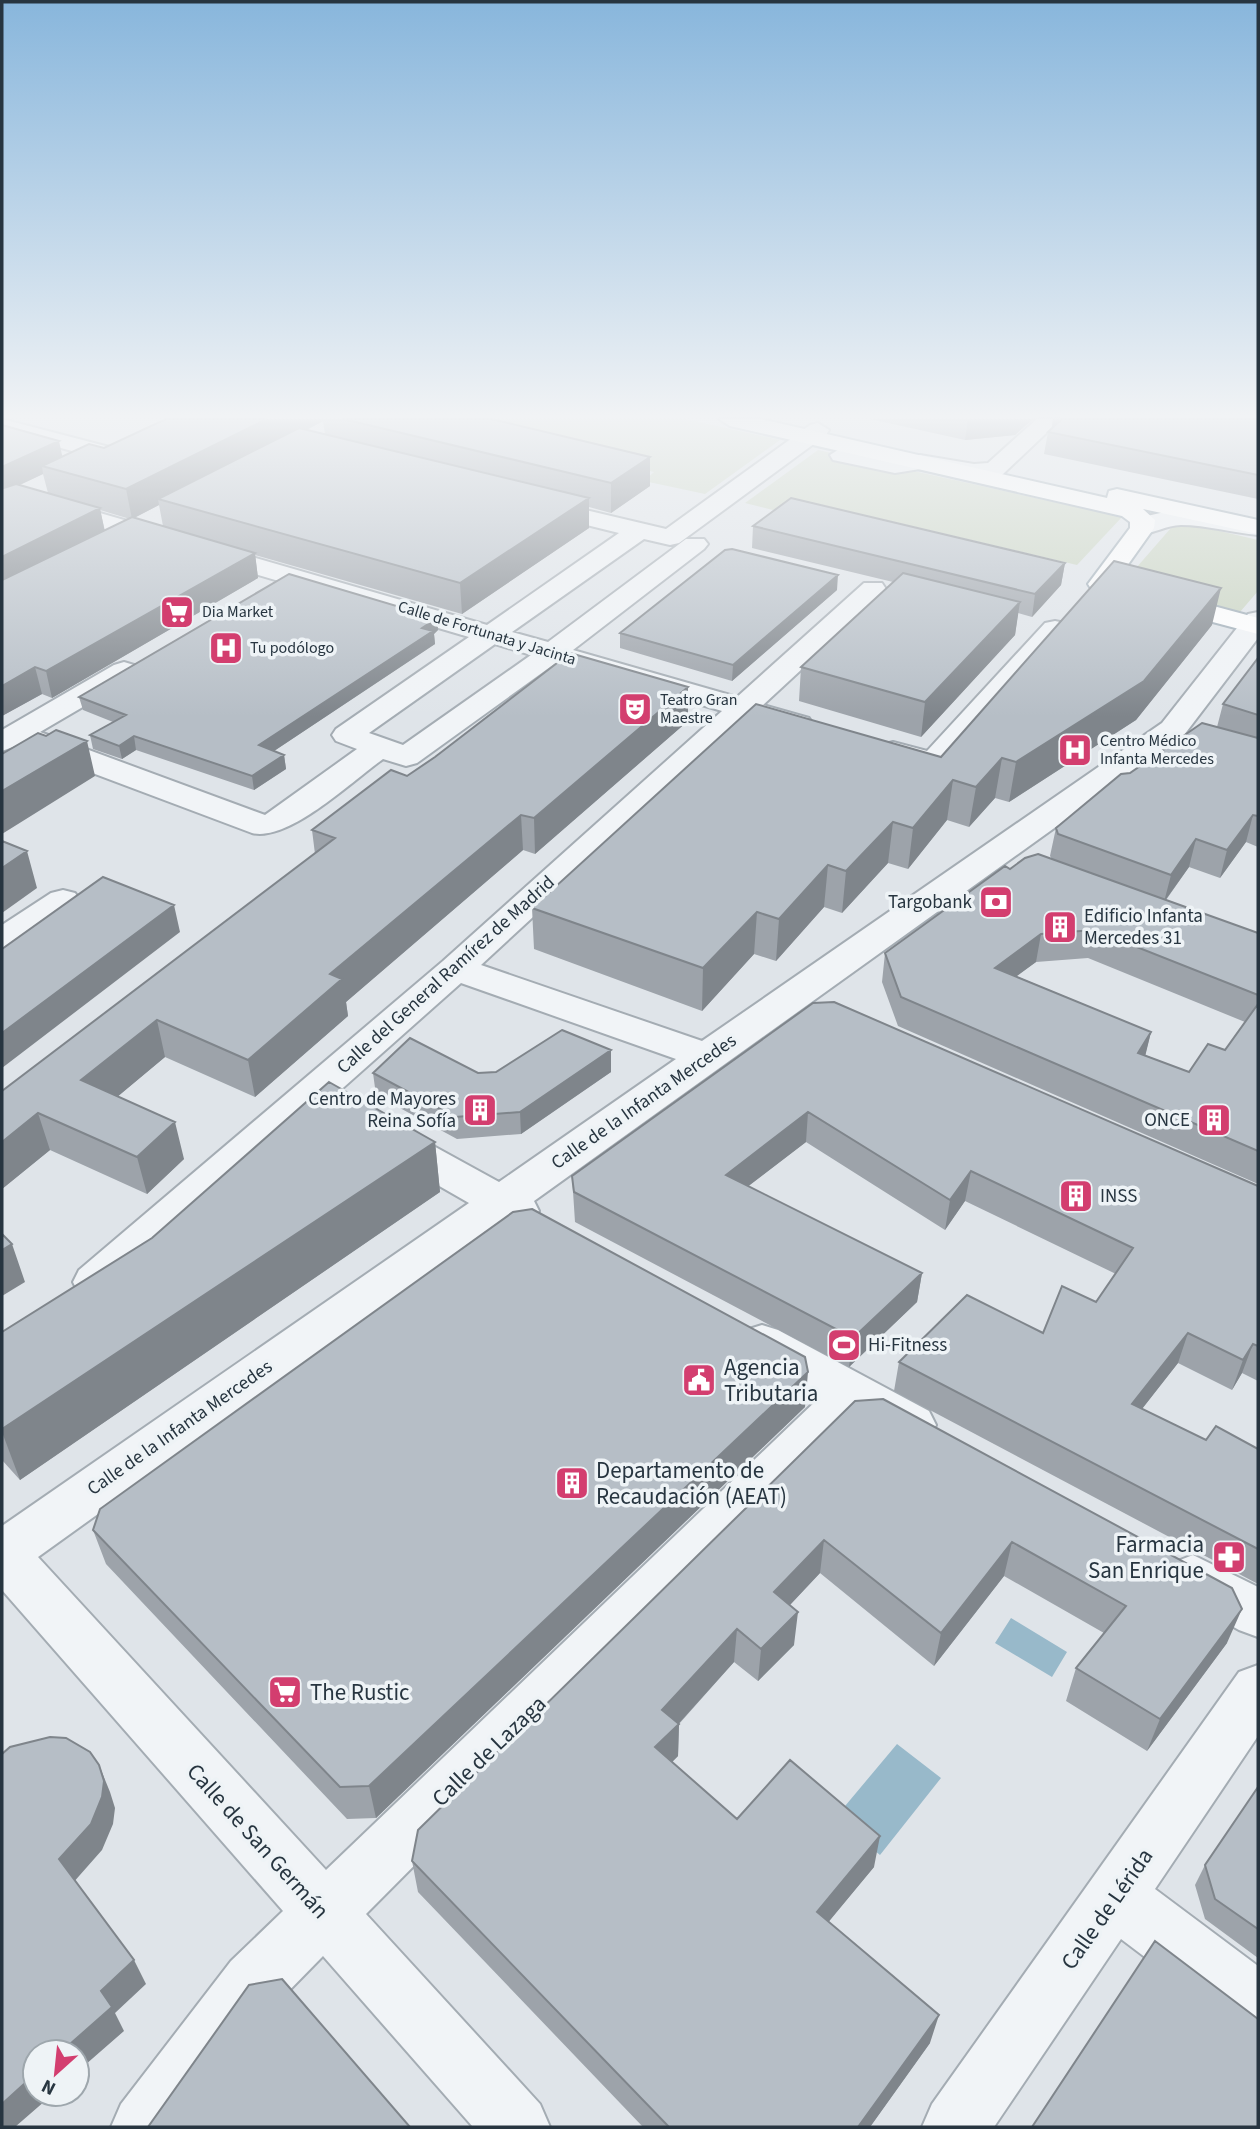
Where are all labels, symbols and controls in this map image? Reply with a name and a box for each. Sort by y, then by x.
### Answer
supermarket icon: Dia Market [158,593,196,631]
street label: Calle de Fortunata y Jacinta [395,595,579,671]
place label: Dia Market [202,601,274,623]
hospital icon: Tu podólogo [207,629,245,667]
place label: Tu podólogo [250,637,334,659]
place label: Teatro Gran Maestre [660,689,738,729]
theatre icon: Teatro Gran Maestre [616,690,654,728]
place label: Centro Médico Infanta Mercedes [1100,730,1214,770]
hospital icon: Centro Médico Infanta Mercedes [1056,731,1094,769]
street label: Calle del General Ramírez de Madrid [331,870,561,1080]
bank icon: Targobank [977,883,1015,921]
place label: Targobank [888,889,973,916]
place label: Edificio Infanta Mercedes 31 [1084,903,1203,952]
building icon: Edificio Infanta Mercedes 31 [1041,908,1079,946]
street label: Calle de la Infanta Mercedes [546,1028,742,1176]
place label: Centro de Mayores Reina Sofía [308,1086,456,1135]
building icon: Centro de Mayores Reina Sofía [461,1091,499,1129]
building icon: ONCE [1195,1101,1233,1139]
place label: ONCE [1144,1107,1190,1134]
building icon: INSS [1057,1177,1095,1215]
place label: INSS [1100,1183,1137,1210]
sports icon: Hi-Fitness [825,1326,863,1364]
place label: Hi-Fitness [868,1332,947,1359]
place label: Agencia Tributaria [724,1351,818,1410]
street label: Calle de la Infanta Mercedes [82,1354,278,1502]
public building icon: Agencia Tributaria [680,1361,718,1399]
place label: Departamento de Recaudación (AEAT) [596,1454,787,1513]
building icon: Departamento de Recaudación (AEAT) [553,1464,591,1502]
place label: Farmacia San Enrique [1088,1528,1204,1587]
pharmacy icon: Farmacia San Enrique [1210,1538,1248,1576]
supermarket icon: The Rustic [266,1673,304,1711]
place label: The Rustic [310,1676,410,1709]
street label: Calle de Lazaga [424,1688,554,1814]
street label: Calle de San Germán [179,1756,337,1926]
street label: Calle de Lérida [1053,1842,1161,1976]
north arrow [21,2038,91,2108]
text: N [37,2072,61,2102]

